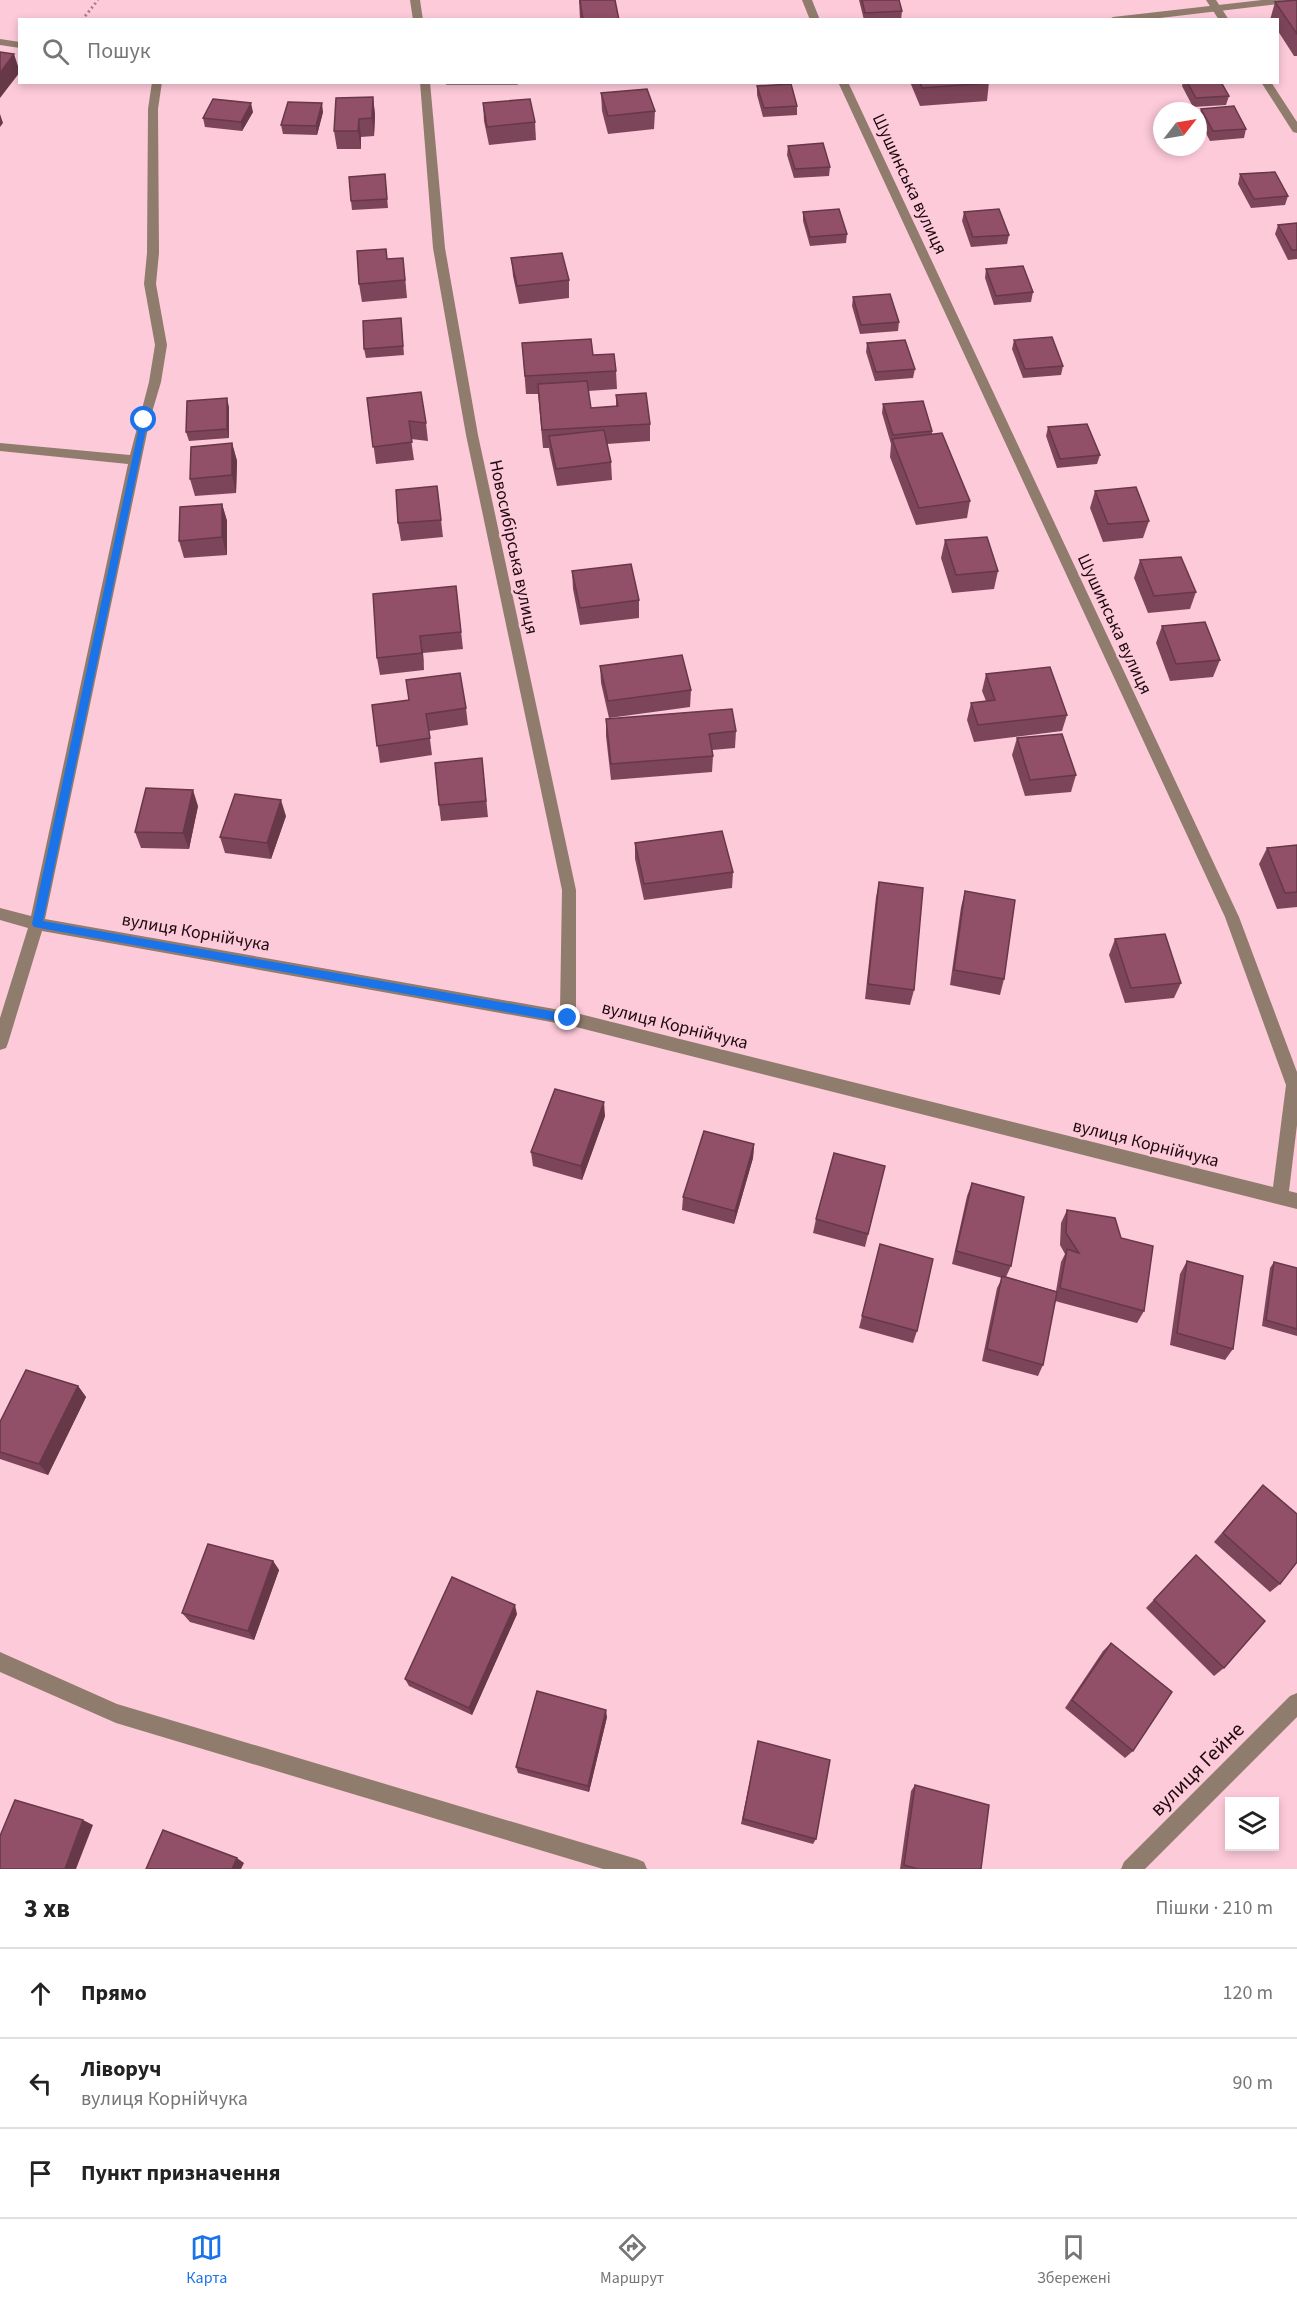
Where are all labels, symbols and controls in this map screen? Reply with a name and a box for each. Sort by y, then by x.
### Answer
search box [18,18,1279,84]
icon: search [39,35,72,68]
text: Пошук [87,35,151,67]
north arrow [1153,102,1207,156]
street label: Шушинська вулиця [866,110,953,259]
route start [130,406,156,432]
street label: Новосибірська вулиця [483,458,544,637]
street label: Шушинська вулиця [1071,550,1158,699]
street label: вулиця Корнійчука [120,907,272,958]
street label: вулиця Корнійчука [599,995,751,1056]
route end [554,1004,580,1030]
street label: вулиця Корнійчука [1070,1113,1222,1174]
street label: вулиця Гейне [1143,1715,1251,1823]
map controls [1225,1797,1279,1851]
button: layers [1225,1797,1279,1851]
text: 3 хв [24,1890,70,1927]
text: Пішки · 210 m [1156,1894,1273,1922]
icon: ahead [24,1977,57,2010]
text: Прямо [81,1977,147,2009]
text: 120 m [1223,1979,1273,2007]
text: Ліворуч [81,2053,161,2085]
icon: left [24,2067,57,2100]
text: 90 m [1233,2069,1273,2097]
text: вулиця Корнійчука [81,2085,248,2113]
icon: arrive [24,2157,57,2190]
text: Пункт призначення [81,2157,281,2189]
tab: Карта [186,2231,227,2289]
tab: Маршрут [600,2231,664,2289]
tab: Збережені [1037,2231,1111,2289]

